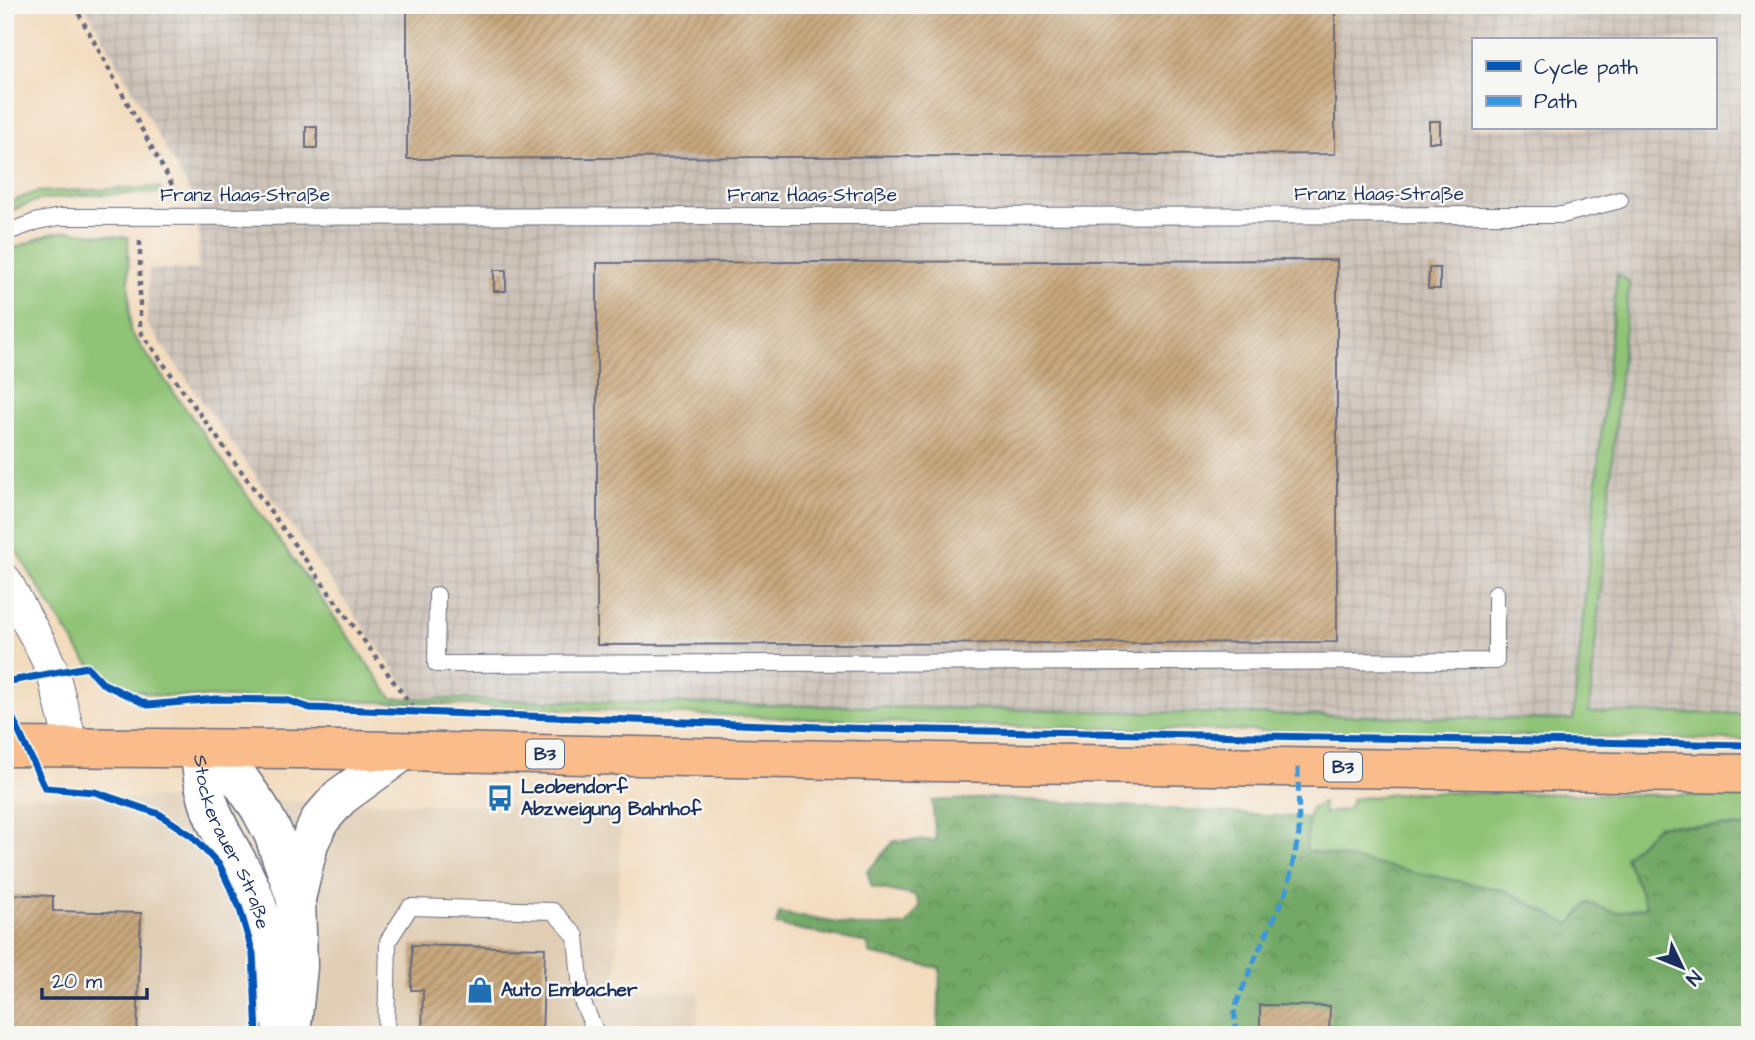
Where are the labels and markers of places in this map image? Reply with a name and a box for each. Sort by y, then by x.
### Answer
place label: Leobendorf Abzweigung Bahnhof [521,774,702,824]
bus stop icon: Leobendorf Abzweigung Bahnhof [485,783,515,813]
shop icon: Auto Embacher [465,975,495,1005]
place label: Auto Embacher [501,977,638,1004]

